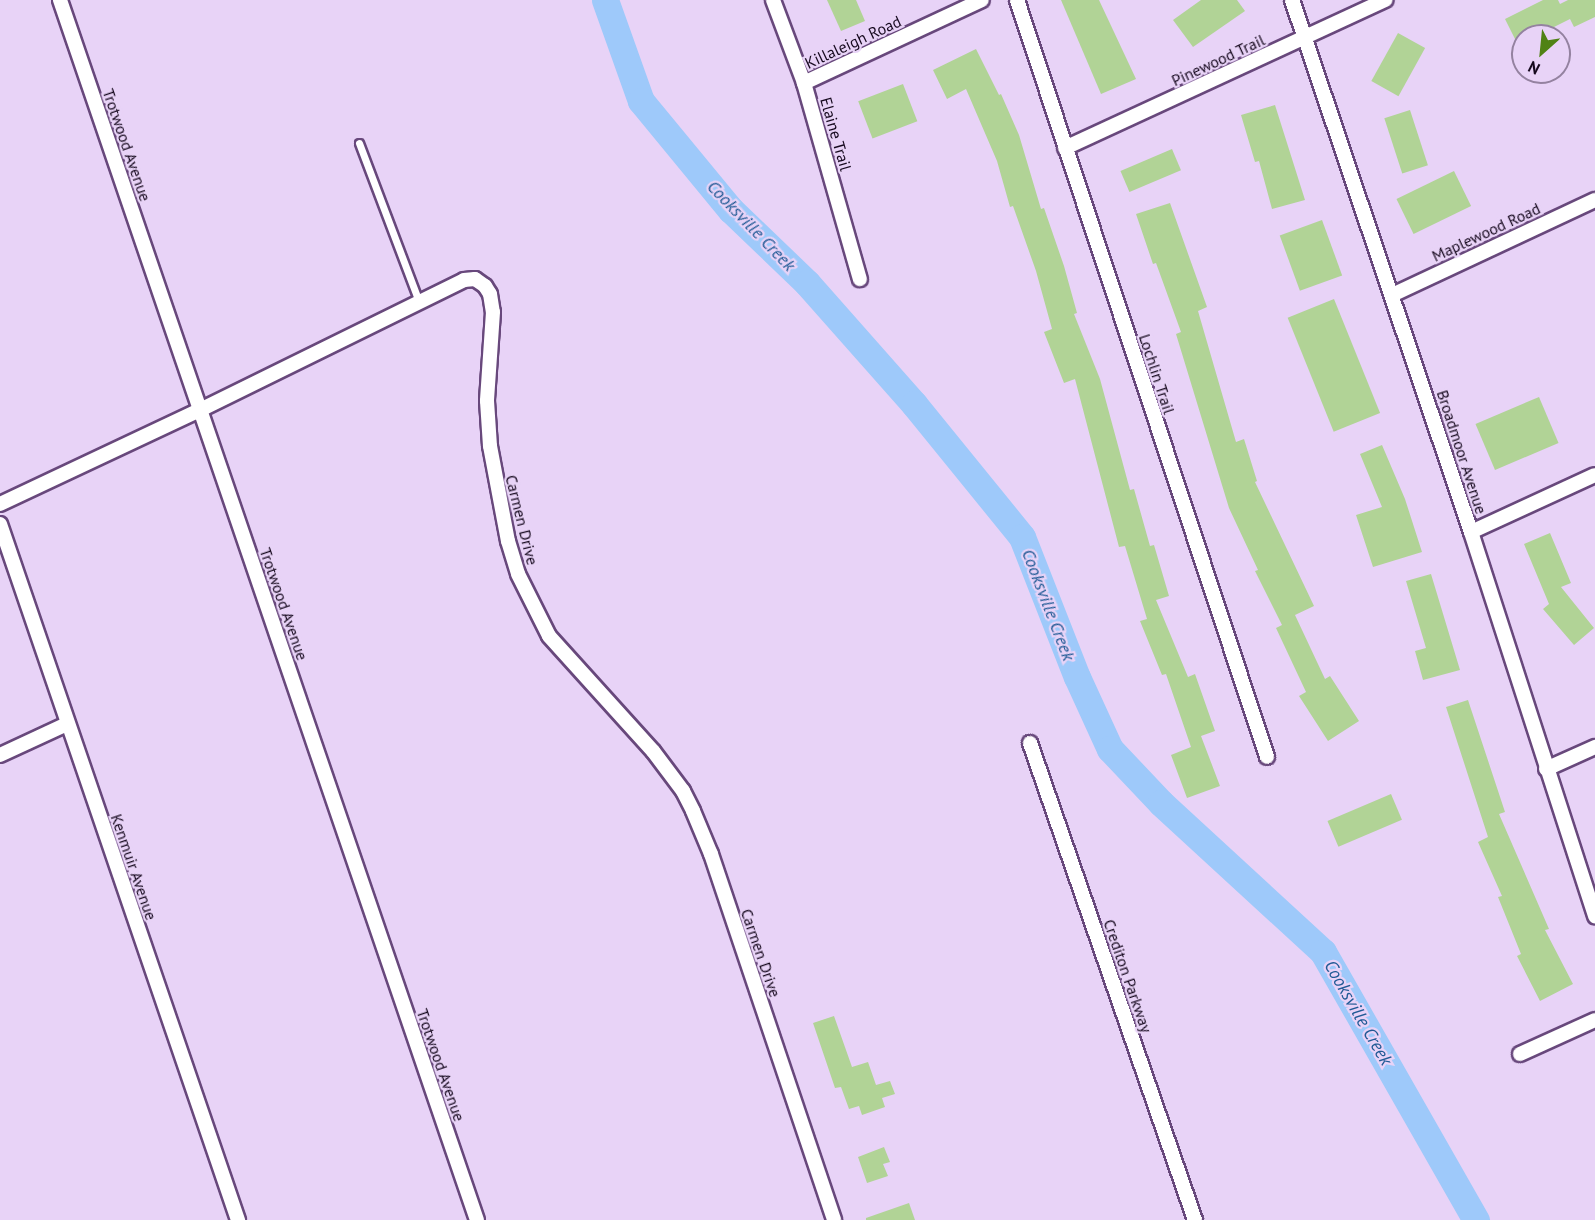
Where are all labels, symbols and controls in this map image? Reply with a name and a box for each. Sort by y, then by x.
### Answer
street label: Killaleigh Road [802,11,904,73]
north arrow [1511,24,1571,84]
street label: Pinewood Trail [1168,30,1268,90]
text: N [1525,57,1543,80]
street label: Trotwood Avenue [99,86,155,204]
street label: Elaine Trail [816,95,856,173]
water label: Cooksville Creek [702,176,800,276]
street label: Maplewood Road [1429,199,1543,265]
street label: Lochlin Trail [1135,331,1179,417]
street label: Broadmoor Avenue [1433,387,1491,517]
street label: Carmen Drive [502,473,542,567]
street label: Trotwood Avenue [256,545,312,663]
water label: Cooksville Creek [1017,546,1079,664]
street label: Kenmuir Avenue [107,811,161,923]
street label: Carmen Drive [737,906,785,1000]
street label: Crediton Parkway [1100,917,1156,1035]
water label: Cooksville Creek [1319,957,1397,1069]
street label: Trotwood Avenue [413,1006,469,1124]

